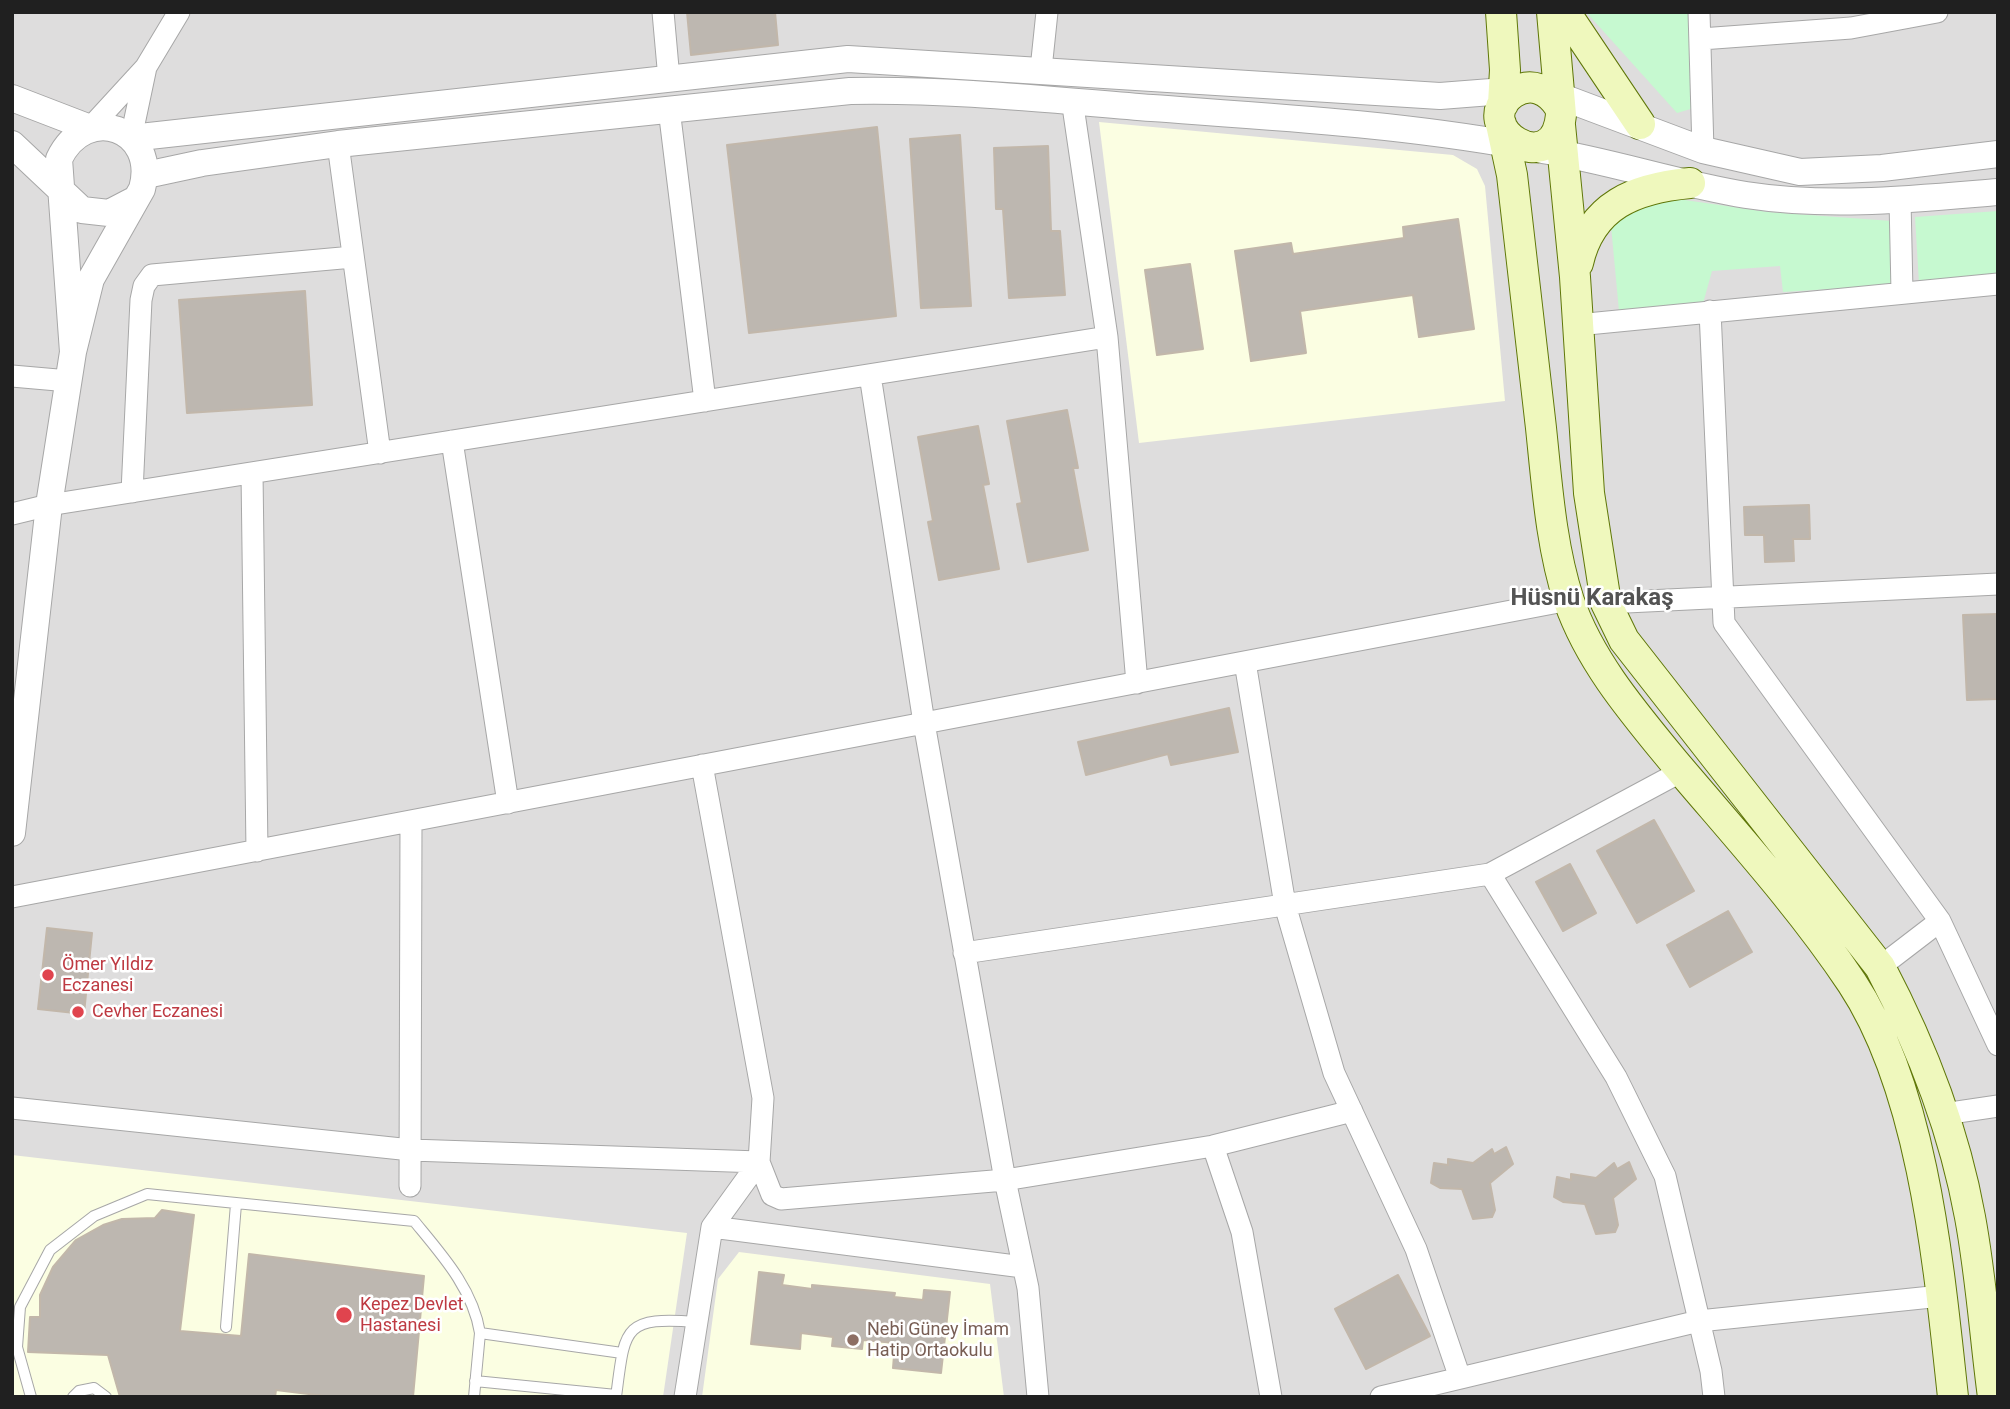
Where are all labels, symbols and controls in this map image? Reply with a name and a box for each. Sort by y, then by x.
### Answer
district label: Hüsnü Karakaş [1511,585,1673,613]
place label: Ömer Yıldız Eczanesi [62,954,153,996]
marker: Ömer Yıldız Eczanesi [40,967,56,983]
place label: Cevher Eczanesi [92,1001,223,1023]
marker: Cevher Eczanesi [70,1004,86,1020]
place label: Kepez Devlet Hastanesi [360,1294,463,1336]
marker: Kepez Devlet Hastanesi [334,1305,354,1325]
place label: Nebi Güney İmam Hatip Ortaokulu [867,1319,1009,1362]
marker: Nebi Güney İmam Hatip Ortaokulu [845,1332,861,1348]

